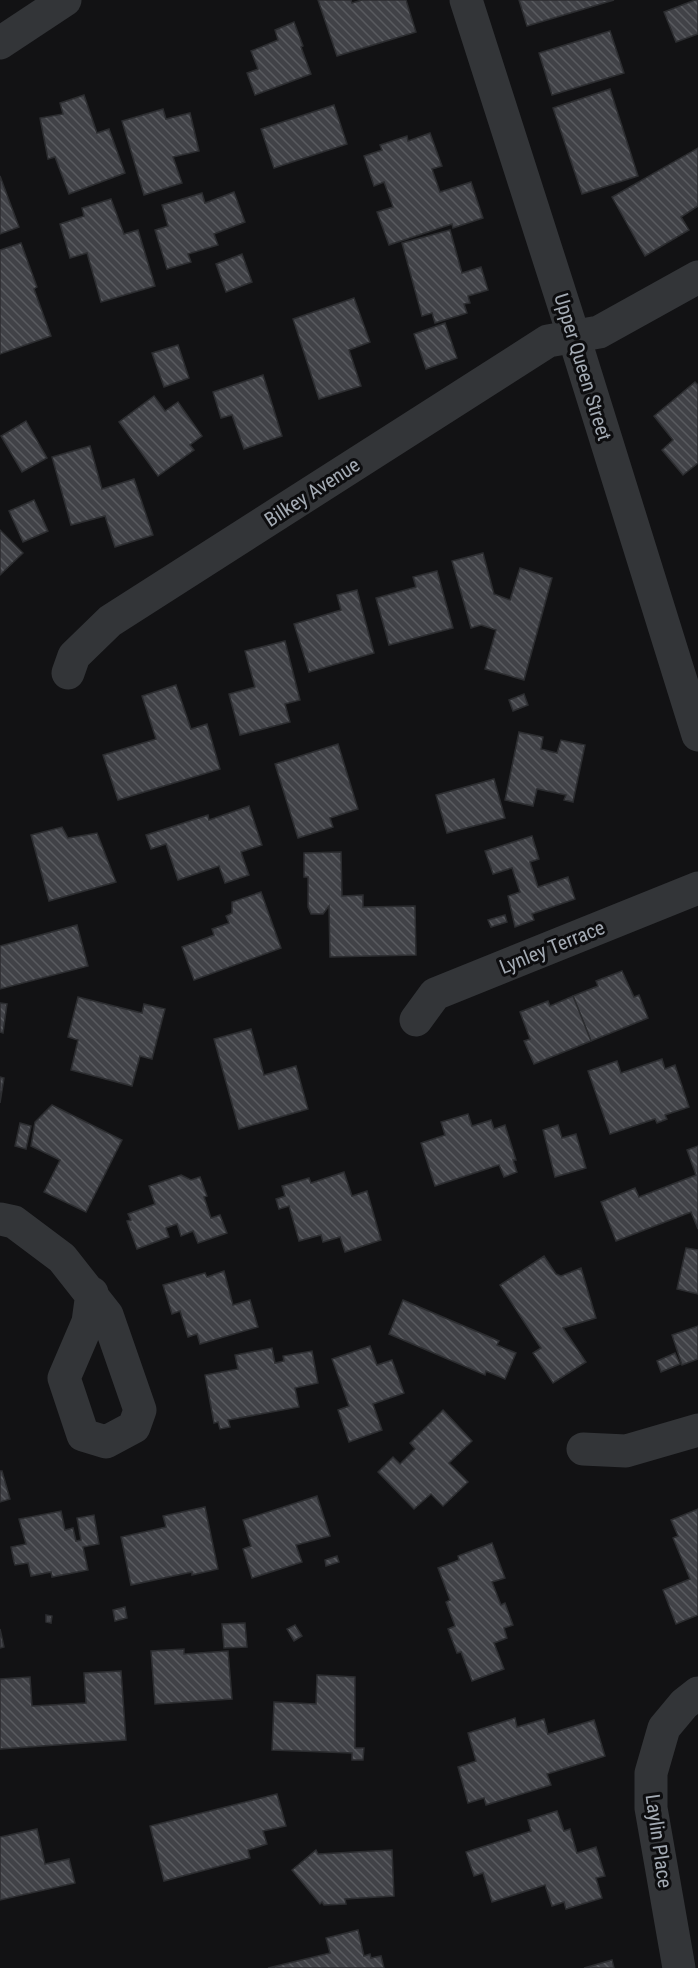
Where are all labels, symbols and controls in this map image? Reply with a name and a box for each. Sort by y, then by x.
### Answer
street label: Upper Queen Street [549,291,617,444]
street label: Bilkey Avenue [260,452,364,532]
street label: Lynley Terrace [496,915,608,979]
street label: Laylin Place [641,1792,677,1890]

